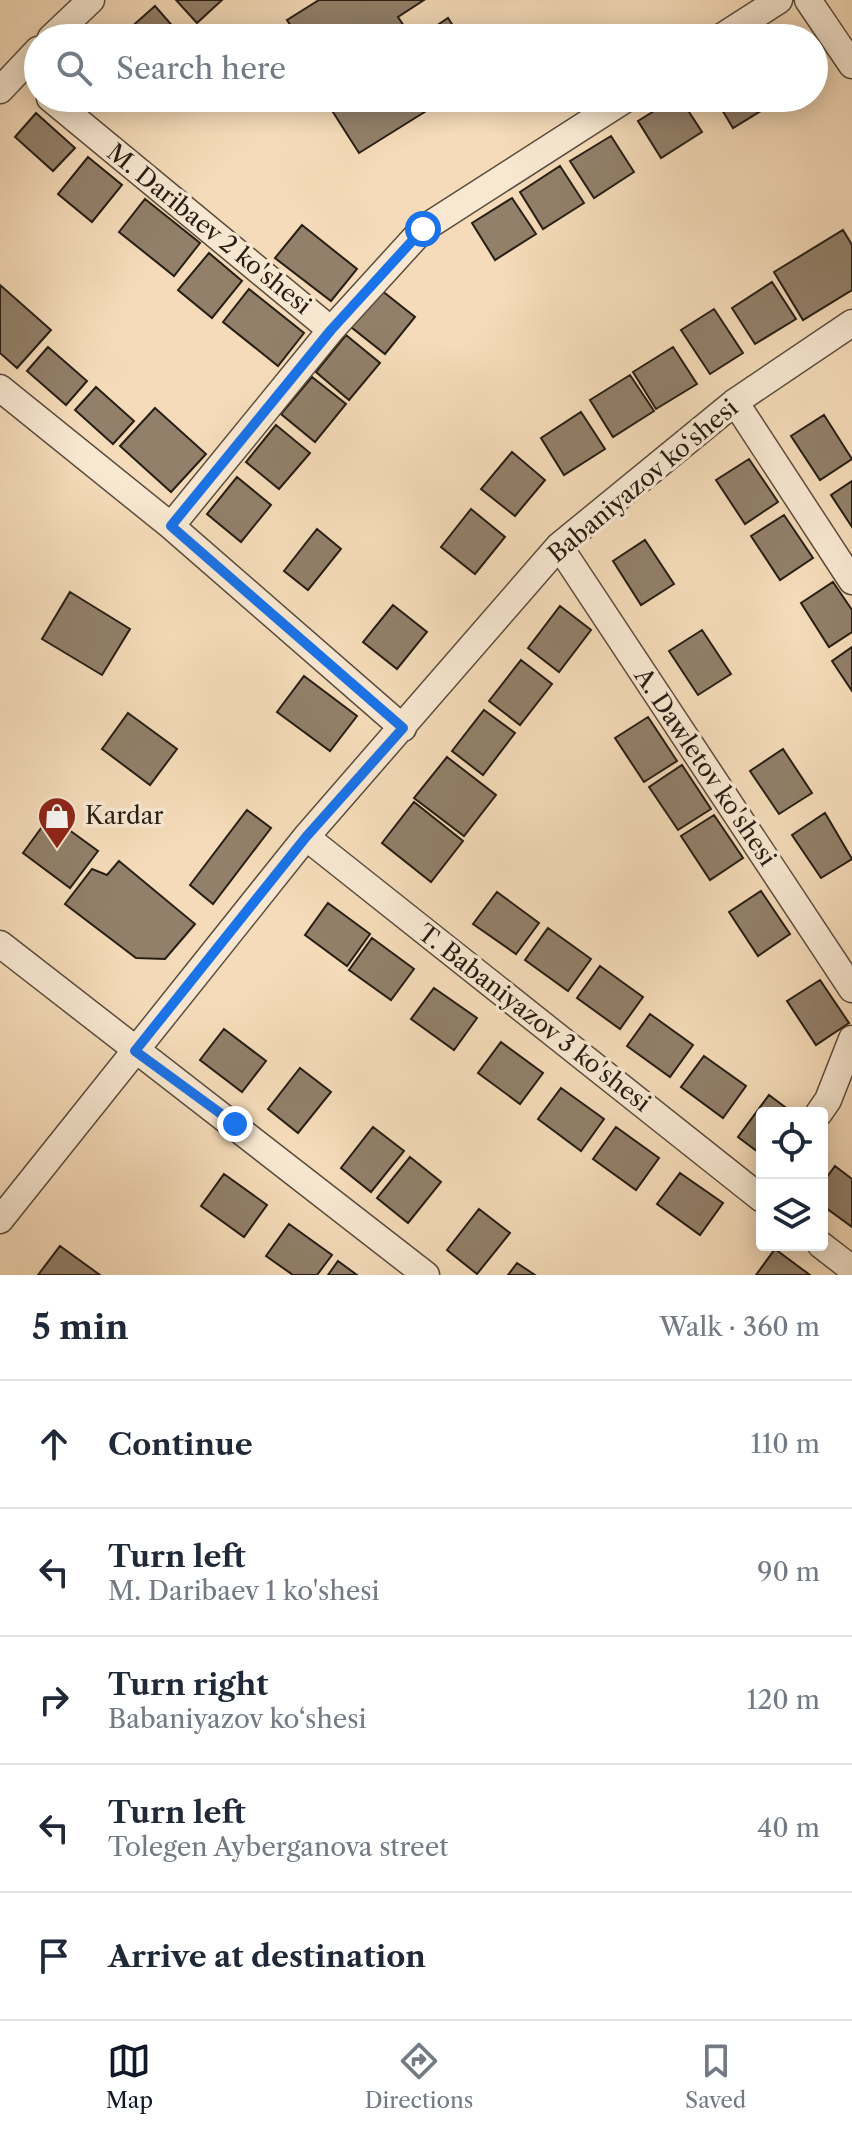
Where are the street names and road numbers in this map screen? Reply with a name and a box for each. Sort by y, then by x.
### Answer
street label: M. Daribaev 2 ko'shesi [101,137,317,320]
street label: Babaniyazov ko‘shesi [542,393,743,568]
street label: A. Dawletov ko'shesi [628,661,782,871]
street label: T. Babaniyazov 3 ko'shesi [412,918,656,1117]

